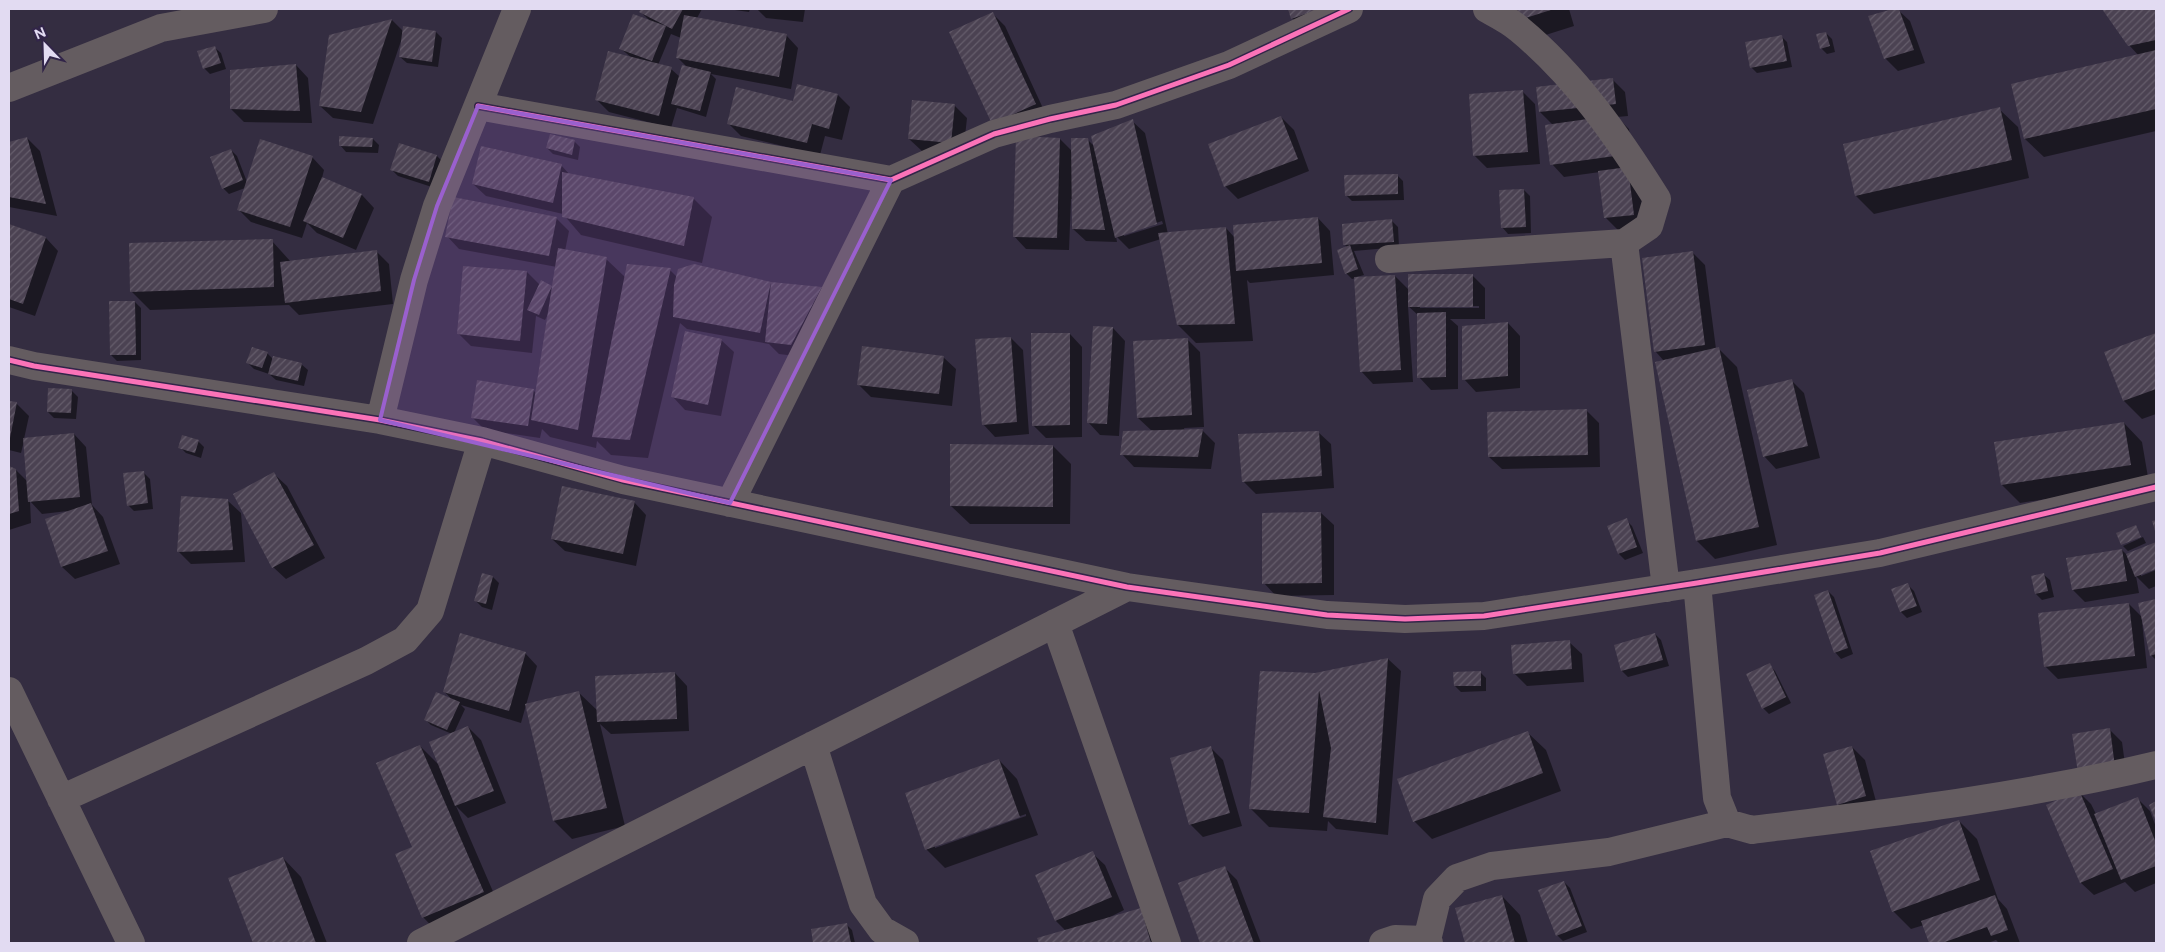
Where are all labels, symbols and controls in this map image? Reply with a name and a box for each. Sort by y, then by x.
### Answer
north arrow [20,20,70,70]
text: N [32,24,48,43]

